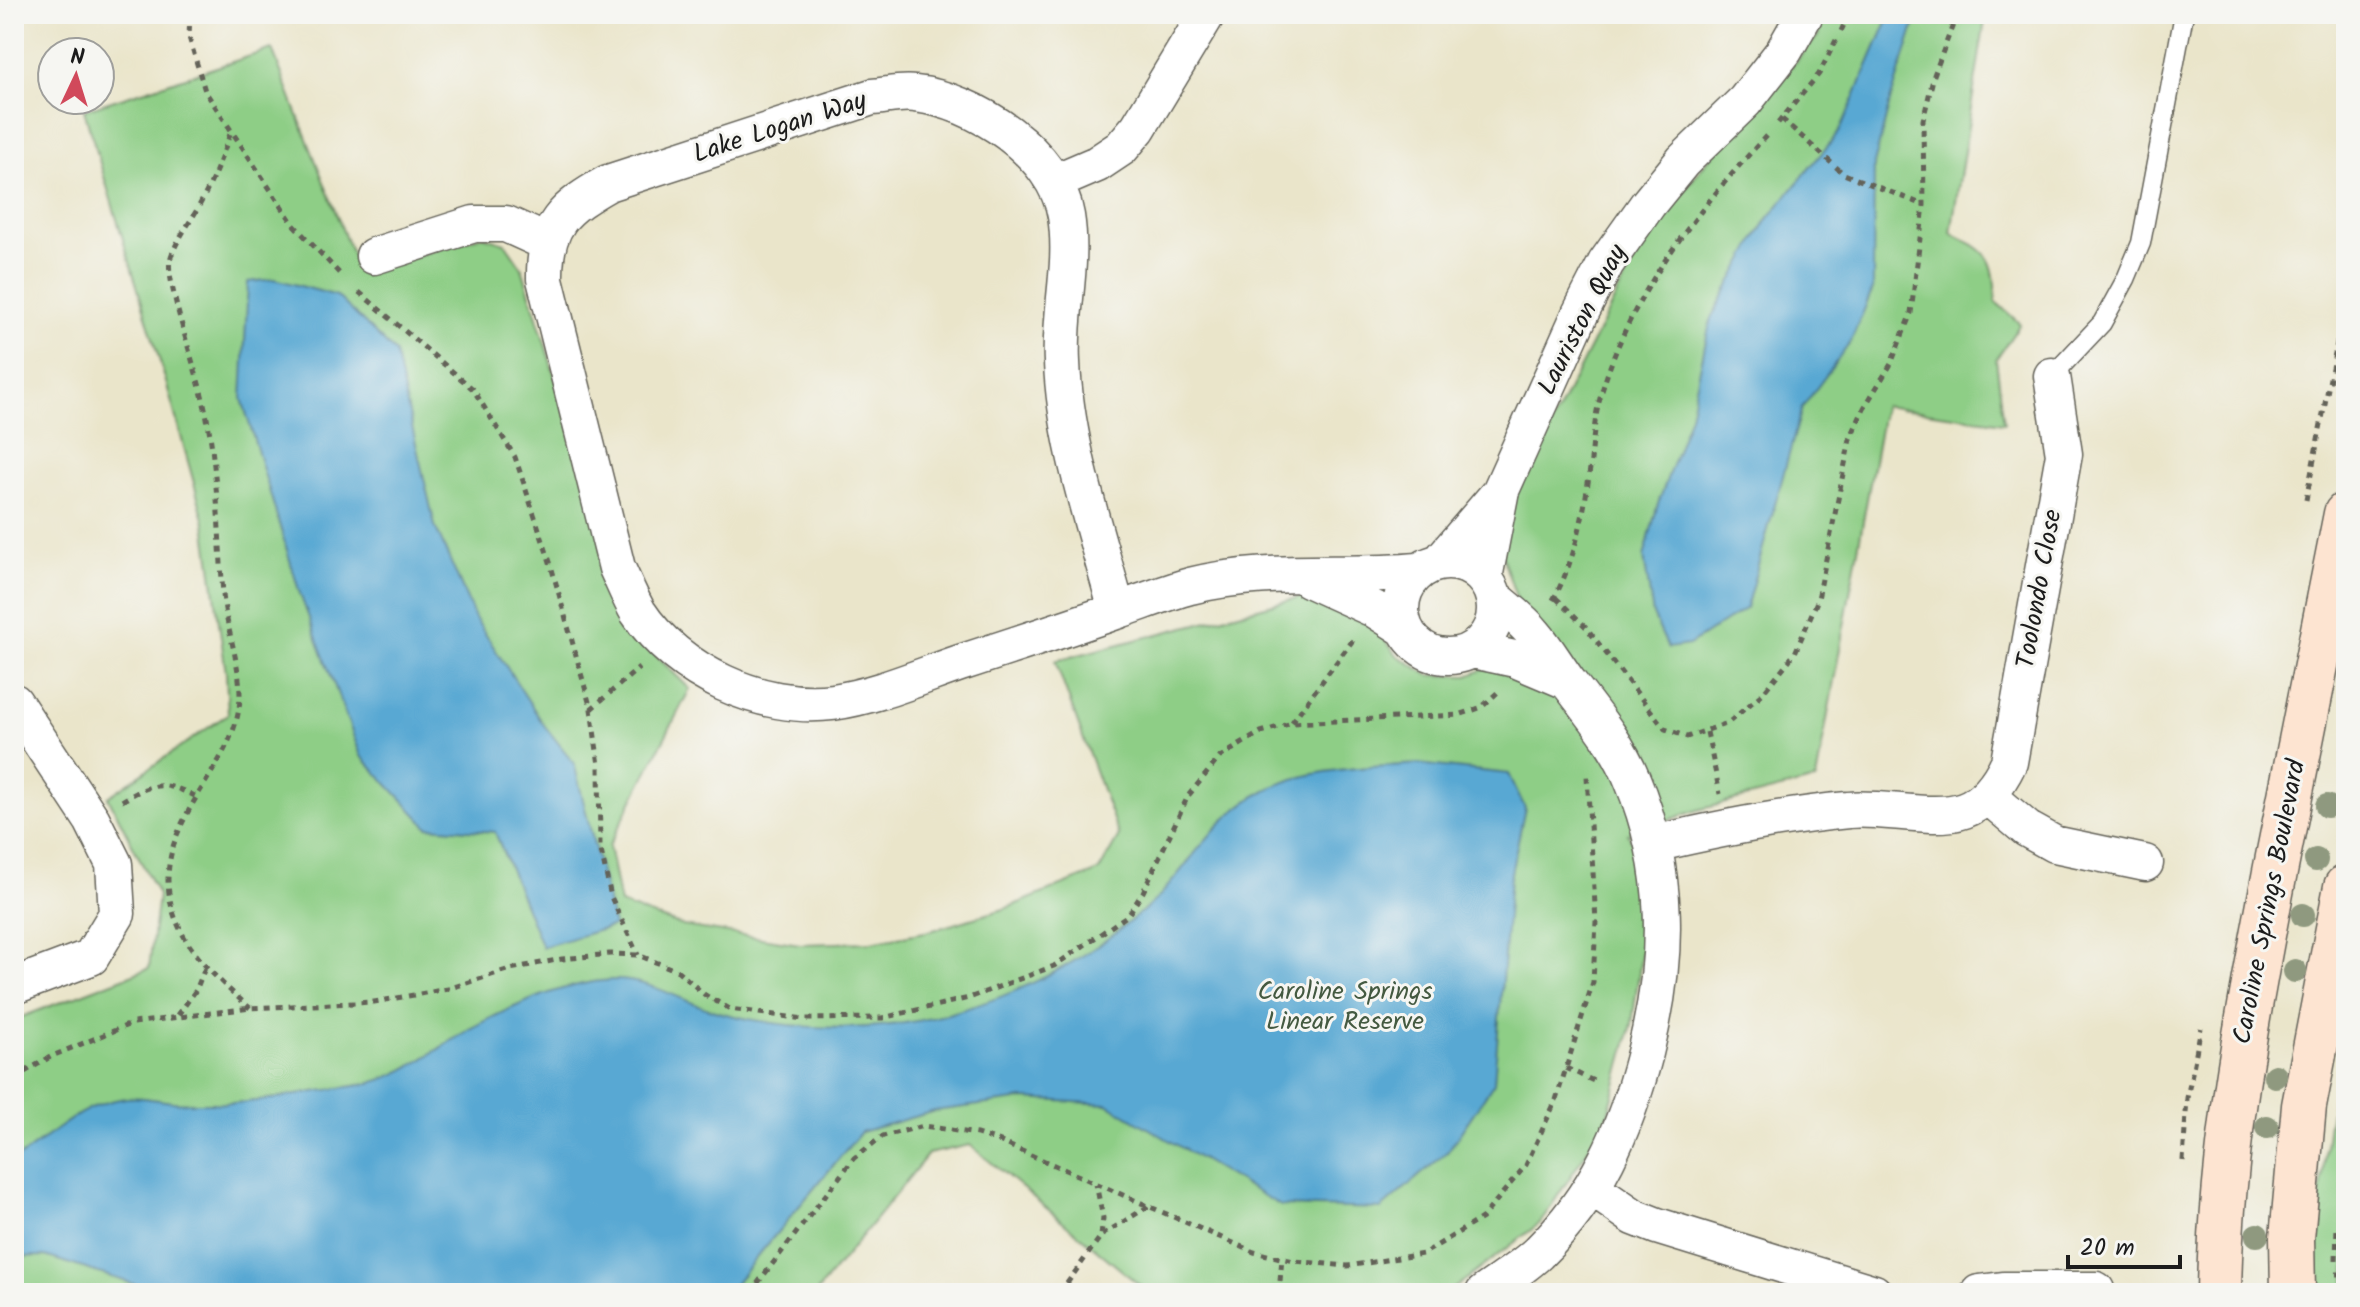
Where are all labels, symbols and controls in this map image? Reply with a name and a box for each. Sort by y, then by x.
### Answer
north arrow [36,36,116,116]
text: N [69,41,85,76]
street label: Lake Logan Way [688,80,873,176]
street label: Lauriston Quay [1527,236,1639,403]
street label: Toolondo Close [2005,506,2075,672]
street label: Caroline Springs Boulevard [2222,755,2318,1048]
park label: Caroline Springs Linear Reserve [1257,971,1433,1043]
scale bar [2068,1219,2180,1269]
text: 20 m [2080,1229,2135,1268]

